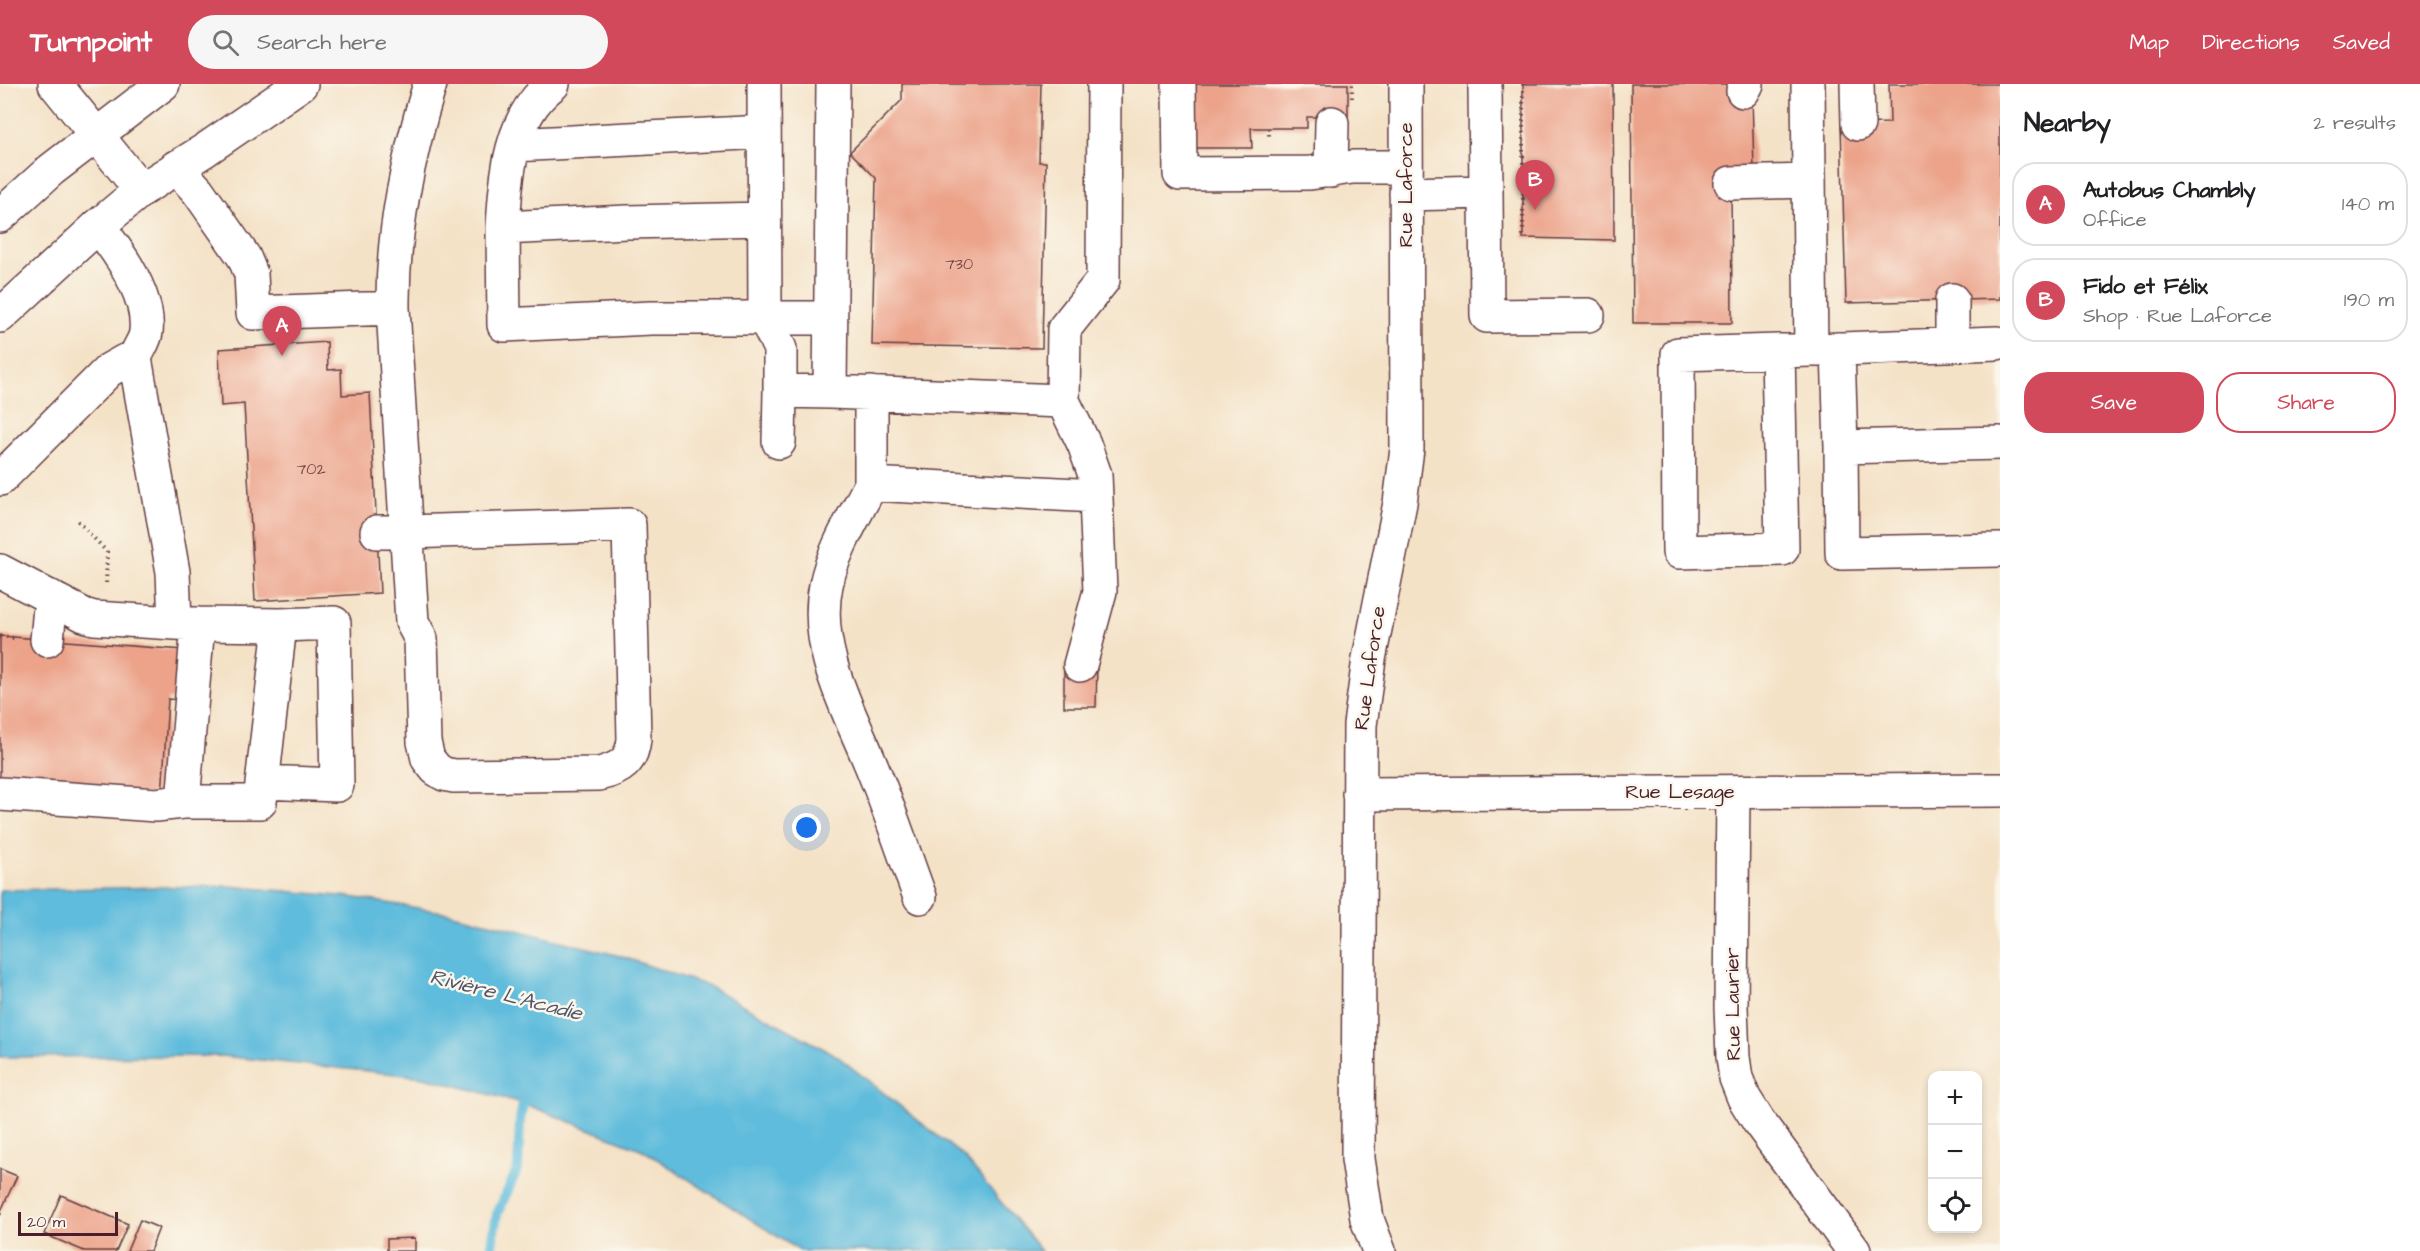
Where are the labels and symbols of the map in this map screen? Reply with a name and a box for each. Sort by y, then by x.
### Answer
street label: Rue Laforce [1392,122,1420,247]
pin: B [1516,160,1555,210]
house number: 730 [945,253,973,275]
pin: A [262,306,302,356]
house number: 702 [296,458,326,480]
street label: Rue Laforce [1347,604,1393,732]
street label: Rue Lesage [1625,778,1735,807]
your location [792,813,821,842]
street label: Rue Laurier [1718,947,1748,1061]
water label: Rivière L'Acadie [427,962,587,1028]
scale bar [18,1209,118,1236]

